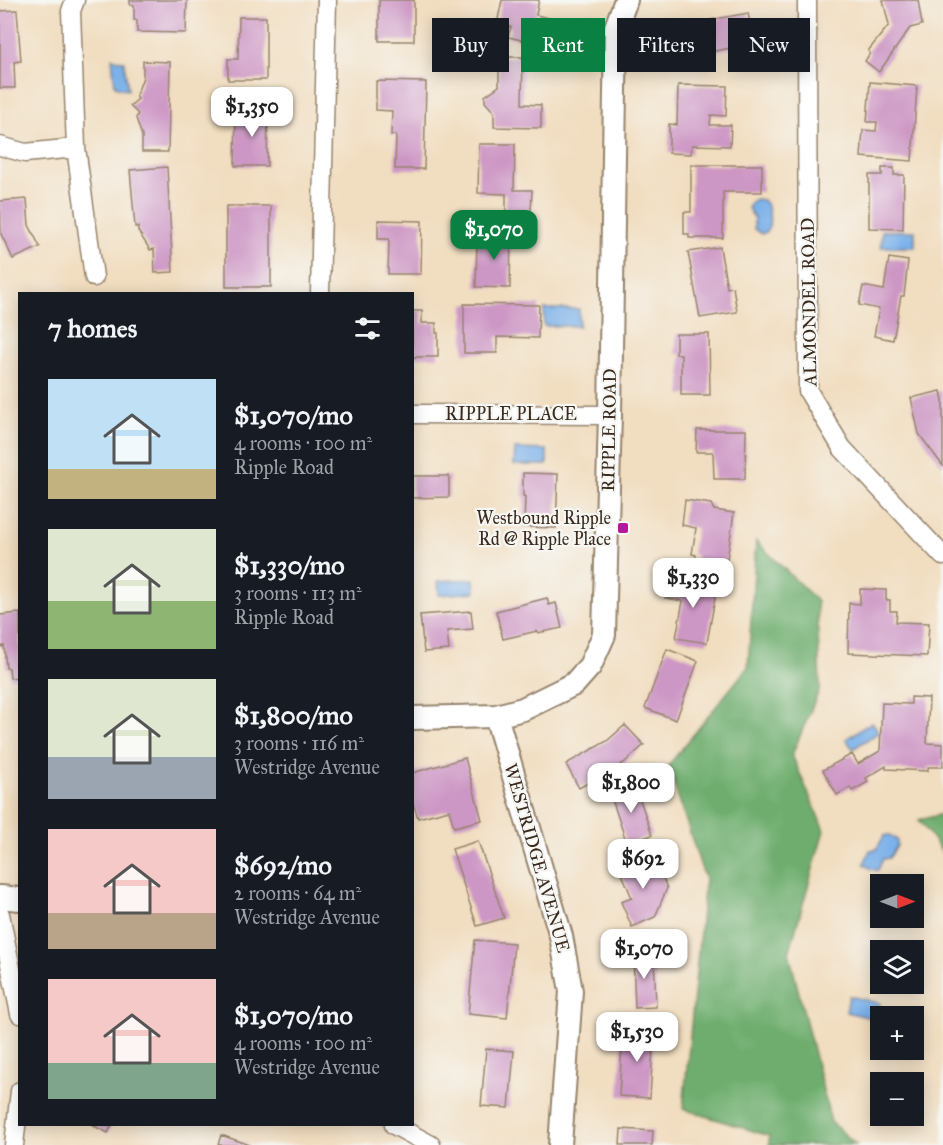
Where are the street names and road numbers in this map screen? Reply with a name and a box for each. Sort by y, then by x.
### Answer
street label: ALMONDEL ROAD [797,217,821,388]
street label: RIPPLE ROAD [597,368,621,492]
street label: RIPPLE PLACE [445,403,577,425]
street label: WESTRIDGE AVENUE [499,761,575,955]

